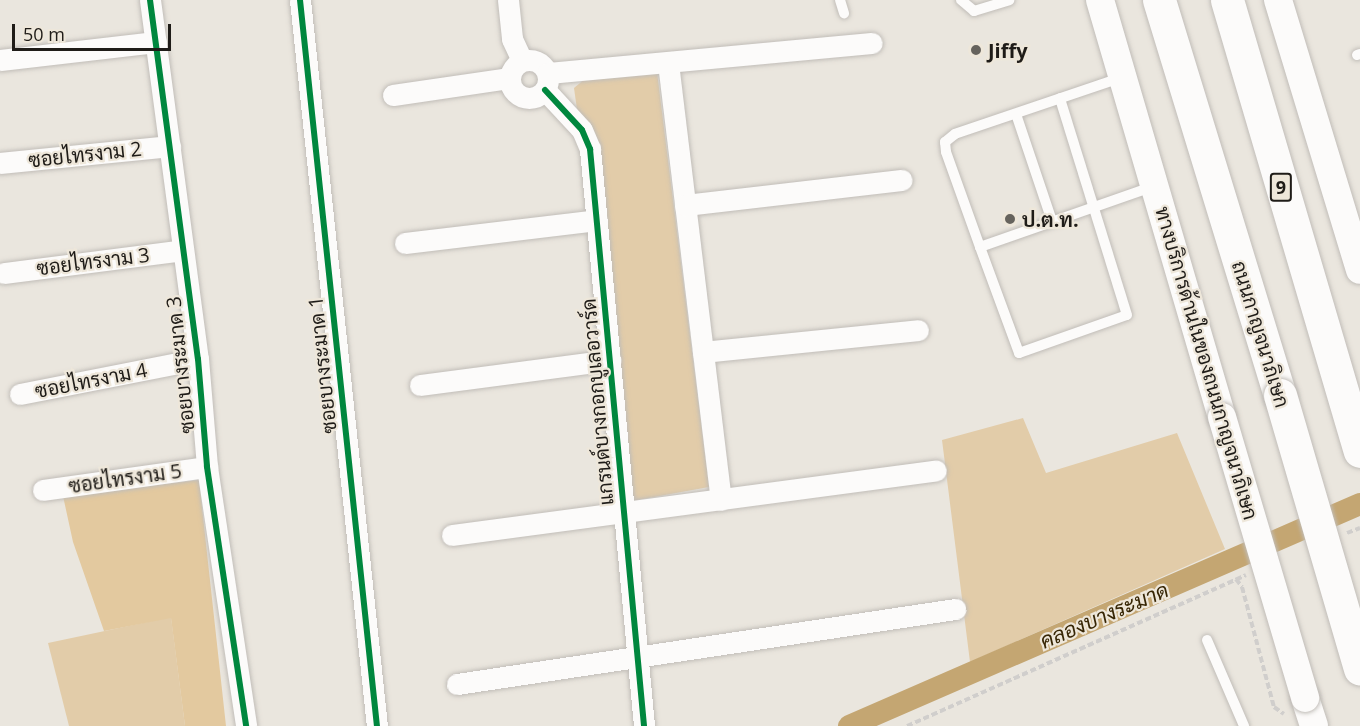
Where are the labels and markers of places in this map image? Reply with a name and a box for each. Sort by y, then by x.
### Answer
place label: Jiffy [988,38,1028,62]
marker: Jiffy [969,43,983,57]
place label: ป.ต.ท. [1022,207,1079,231]
marker: ป.ต.ท. [1003,212,1017,226]

